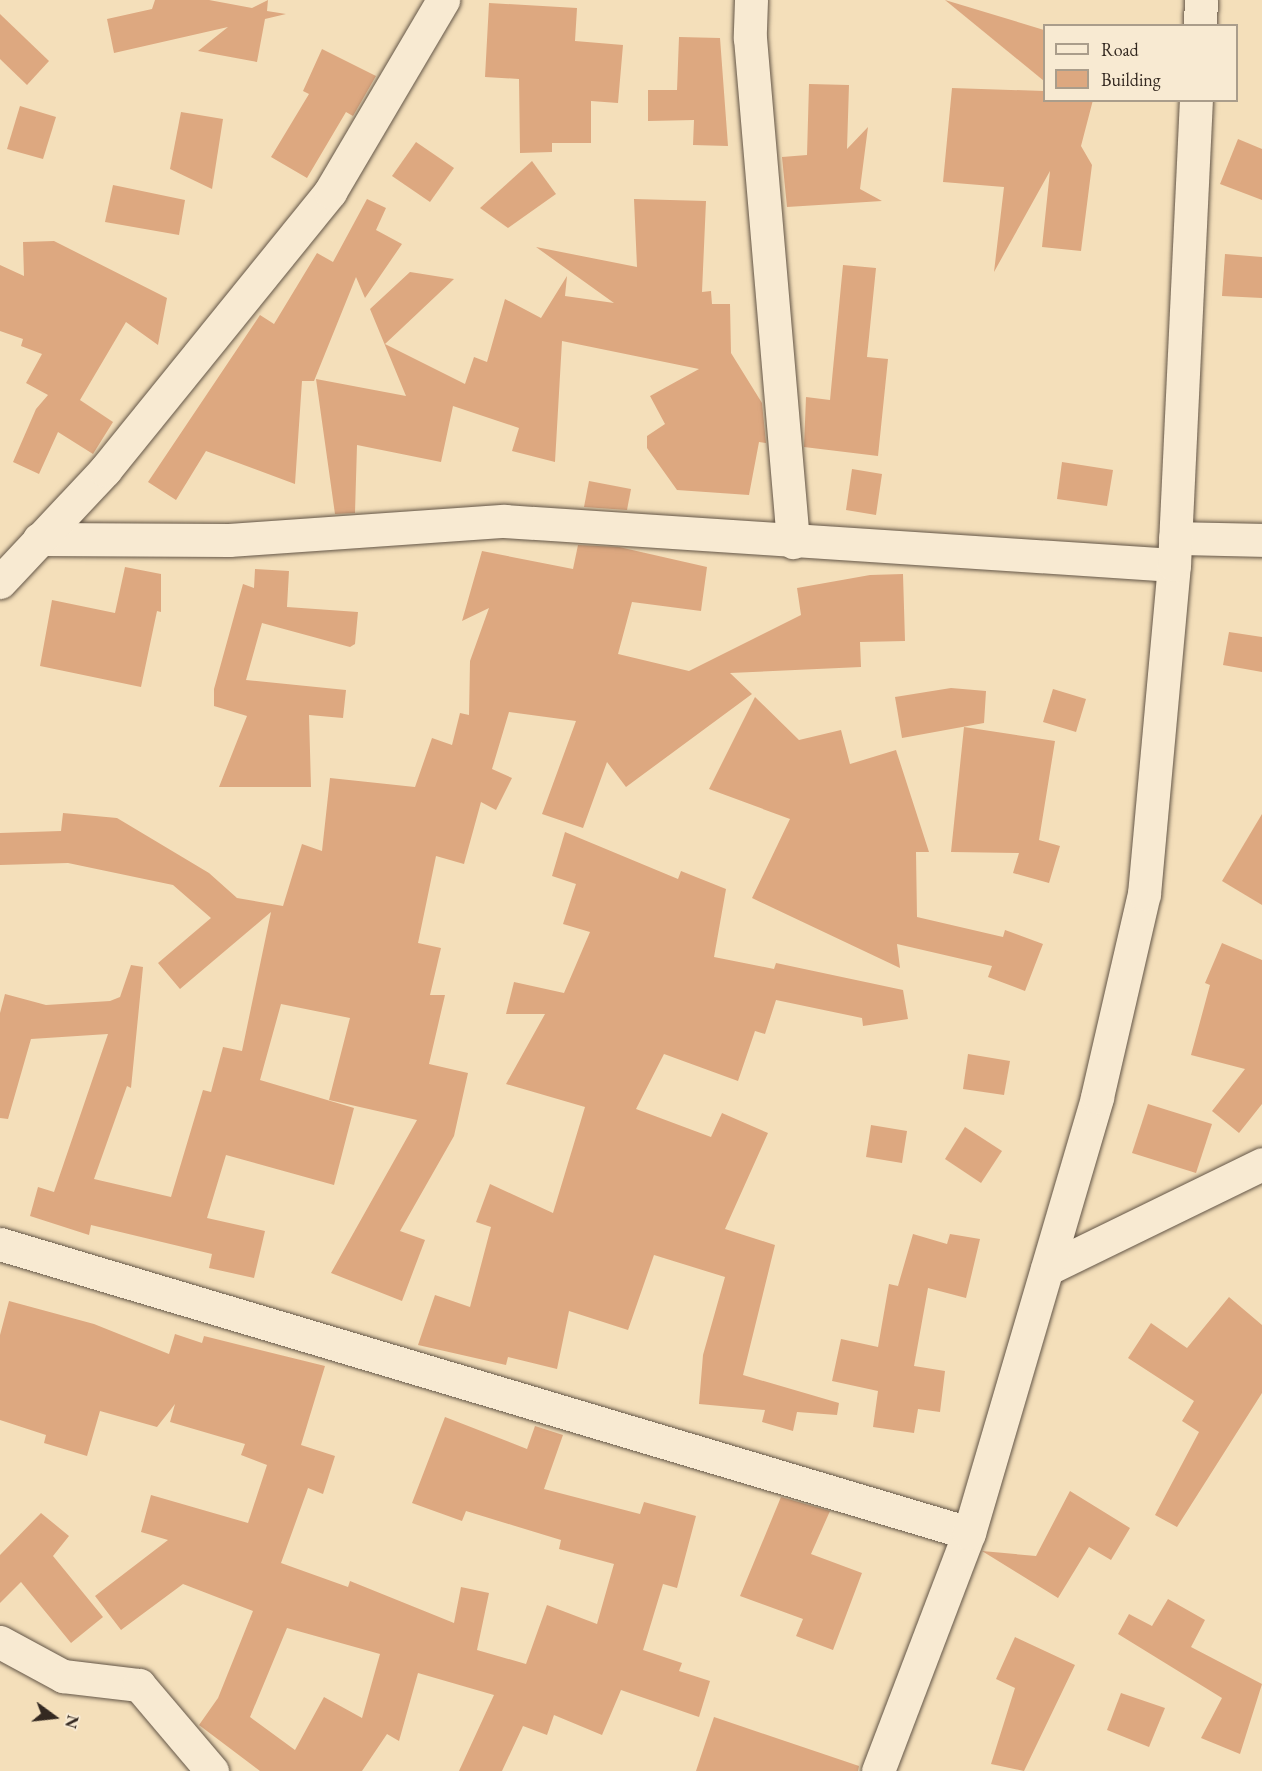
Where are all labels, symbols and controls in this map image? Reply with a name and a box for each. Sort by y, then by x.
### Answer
legend [1043,24,1238,102]
text: Road [1101,38,1139,61]
text: Building [1101,68,1161,91]
north arrow [24,1687,84,1747]
text: N [60,1713,84,1731]

